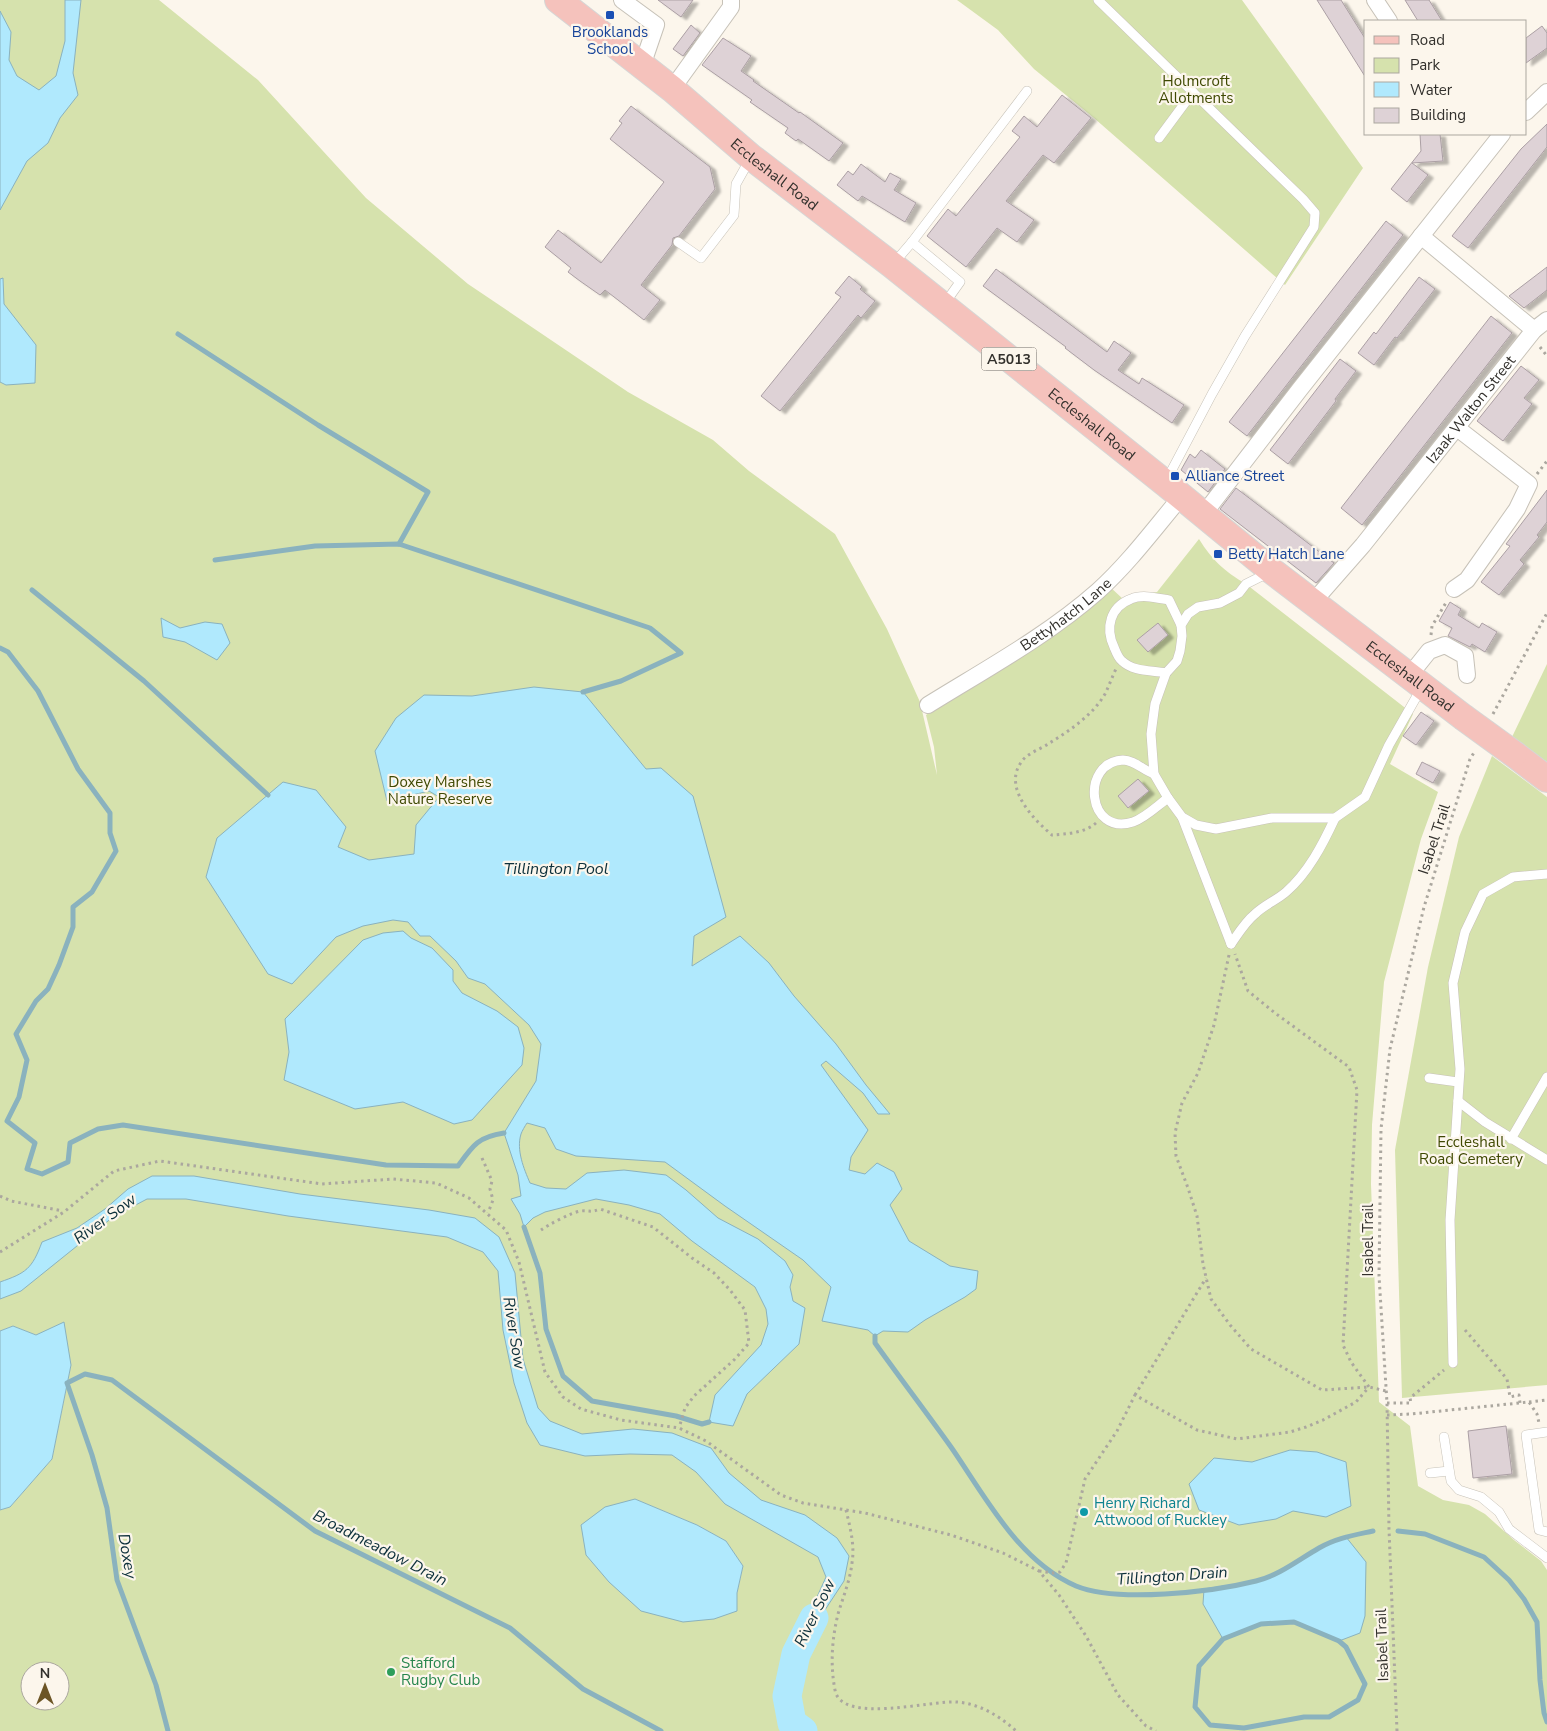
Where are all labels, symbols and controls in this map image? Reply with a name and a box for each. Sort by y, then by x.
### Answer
marker: Brooklands School [604,9,616,21]
legend [1364,20,1527,135]
place label: Brooklands School [572,22,648,59]
text: Road [1410,30,1445,50]
text: Park [1410,55,1440,75]
park label: Holmcroft Allotments [1158,71,1234,108]
text: Water [1410,80,1453,100]
text: Building [1410,105,1466,125]
street label: Eccleshall Road [726,134,822,215]
road number: A5013 [982,348,1036,370]
street label: Izaak Walton Street [1422,351,1520,468]
street label: Eccleshall Road [1044,384,1139,465]
place label: Alliance Street [1185,466,1285,486]
marker: Alliance Street [1169,470,1181,482]
place label: Betty Hatch Lane [1228,544,1345,564]
marker: Betty Hatch Lane [1212,548,1224,560]
street label: Bettyhatch Lane [1016,574,1116,656]
street label: Eccleshall Road [1362,636,1458,717]
park label: Doxey Marshes Nature Reserve [388,772,492,809]
street label: Isabel Trail [1413,801,1455,877]
water label: Tillington Pool [504,858,609,880]
park label: Eccleshall Road Cemetery [1419,1132,1523,1169]
water label: River Sow [69,1188,141,1249]
street label: Isabel Trail [1358,1203,1378,1277]
water label: River Sow [497,1295,531,1371]
place label: Henry Richard Attwood of Ruckley [1094,1493,1227,1530]
water label: Broadmeadow Drain [309,1505,451,1591]
marker: Henry Richard Attwood of Ruckley [1078,1506,1090,1518]
water label: Doxey [112,1532,142,1581]
water label: Tillington Drain [1116,1561,1228,1591]
water label: River Sow [789,1575,841,1651]
street label: Isabel Trail [1371,1608,1393,1682]
place label: Stafford Rugby Club [401,1653,480,1690]
north arrow [20,1661,70,1711]
text: N [40,1664,50,1683]
marker: Stafford Rugby Club [385,1666,397,1678]

